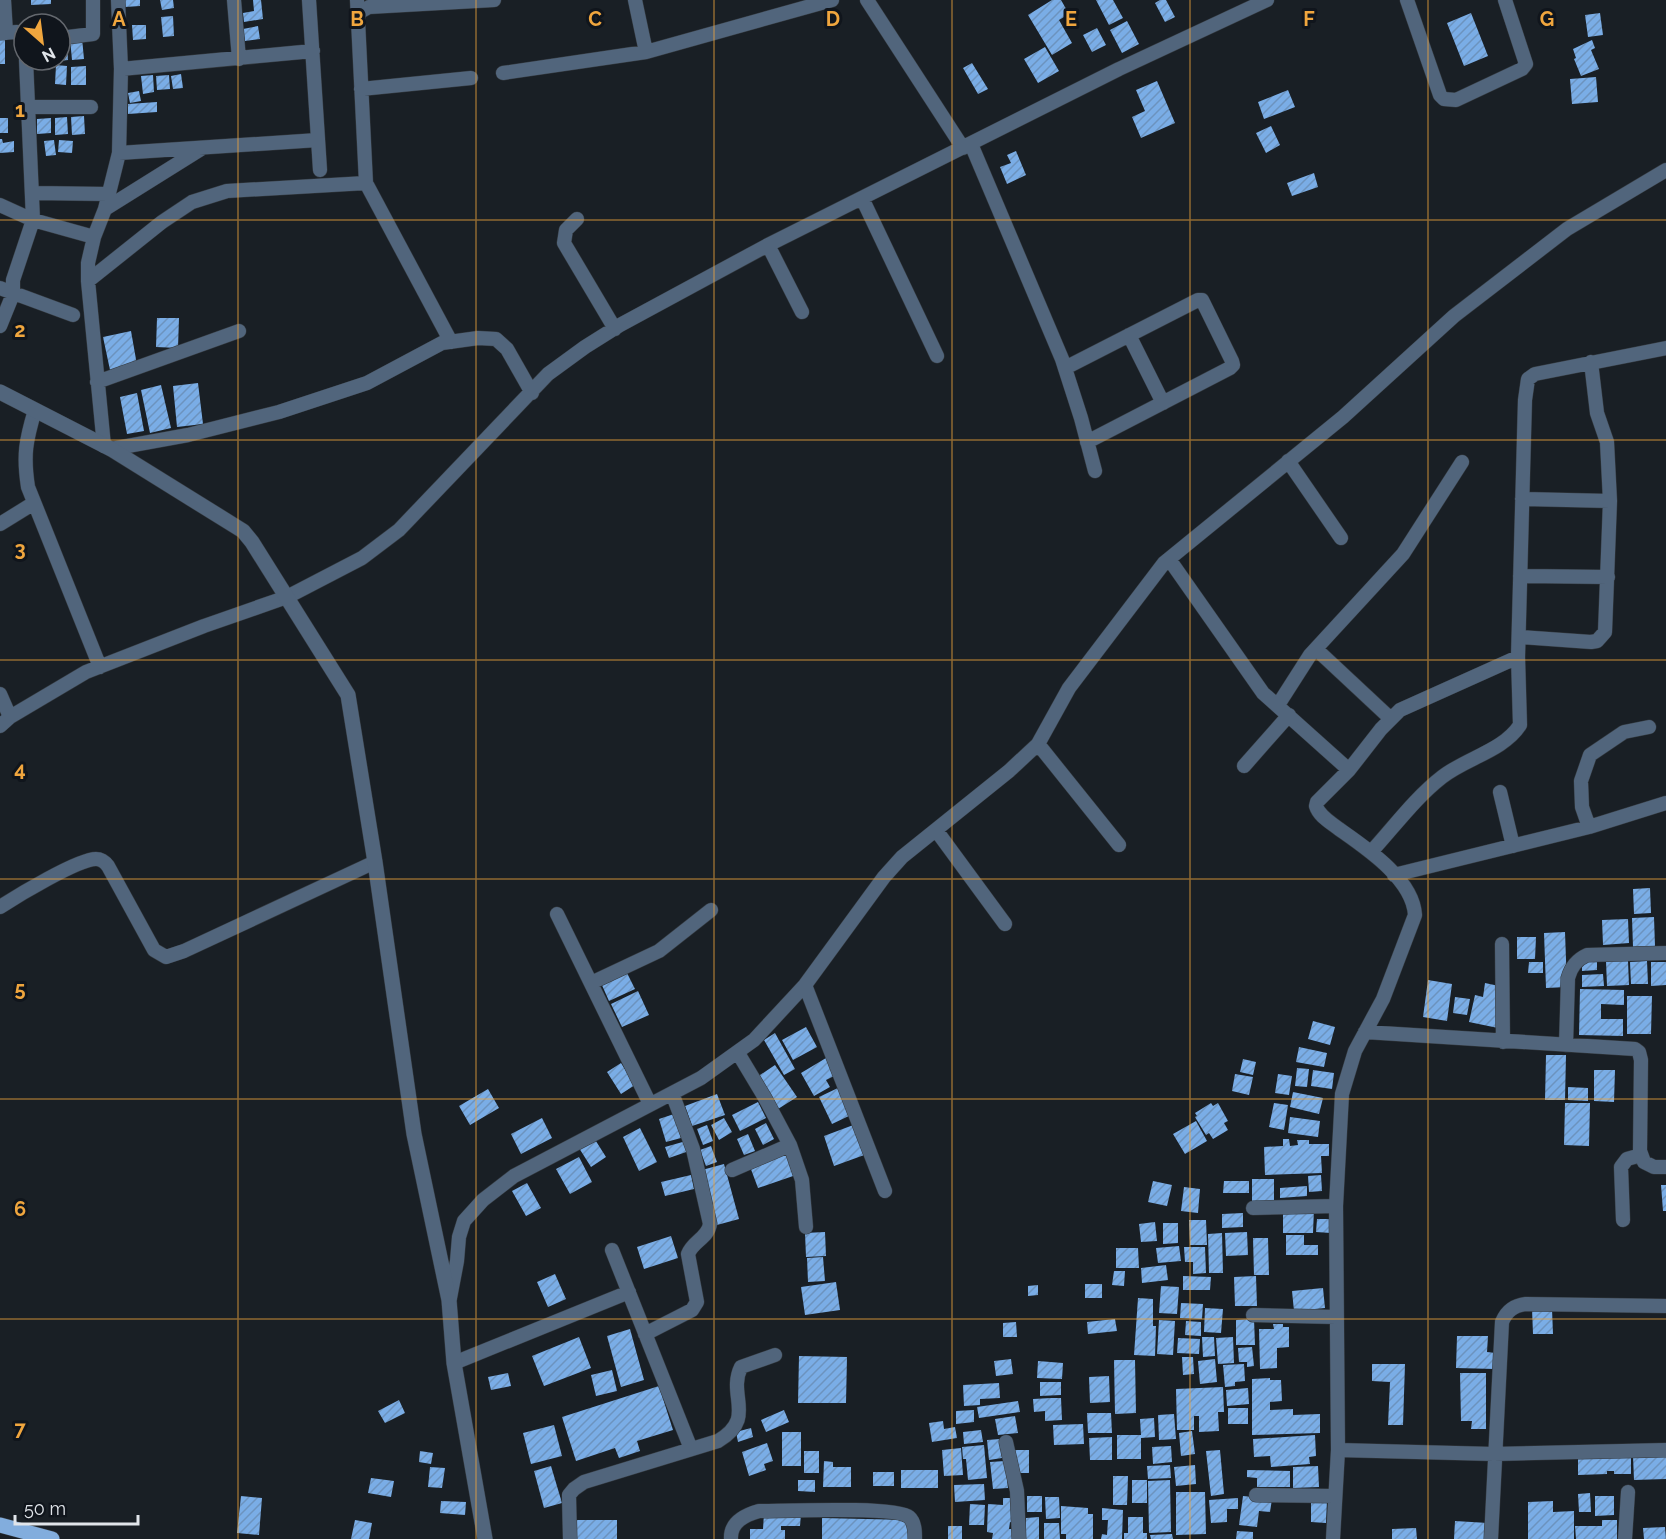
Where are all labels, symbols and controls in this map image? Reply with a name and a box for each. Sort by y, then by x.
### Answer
text: A [112,7,126,31]
text: B [350,7,364,31]
text: C [588,7,602,31]
text: D [826,7,840,31]
text: E [1065,7,1077,31]
text: F [1303,7,1315,31]
text: G [1540,7,1554,31]
north arrow [12,12,72,72]
text: N [39,44,59,66]
text: 1 [15,98,25,122]
text: 2 [14,318,26,342]
text: 3 [14,537,26,561]
text: 4 [14,757,26,781]
text: 5 [14,977,26,1001]
text: 6 [14,1197,26,1221]
text: 7 [14,1417,26,1441]
scale bar [15,1488,138,1526]
text: 50 m [24,1498,66,1519]

